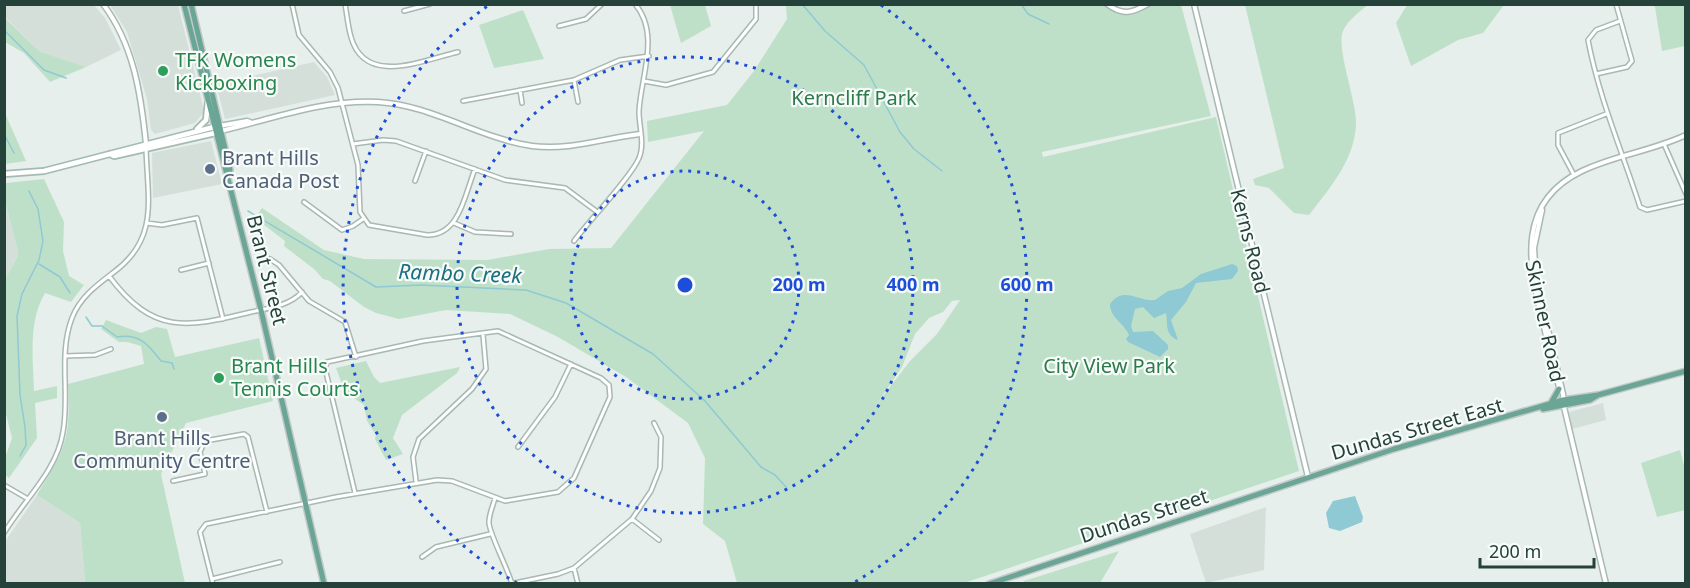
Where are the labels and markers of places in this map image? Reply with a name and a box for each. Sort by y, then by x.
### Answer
place label: TFK Womens Kickboxing [175,46,296,96]
marker: TFK Womens Kickboxing [156,64,170,78]
place label: Brant Hills Canada Post [222,144,339,194]
marker: Brant Hills Canada Post [203,162,217,176]
centre of rings [675,275,695,295]
place label: Brant Hills Tennis Courts [231,352,359,402]
marker: Brant Hills Tennis Courts [212,371,226,385]
marker: Brant Hills Community Centre [155,410,169,424]
place label: Brant Hills Community Centre [73,424,251,474]

